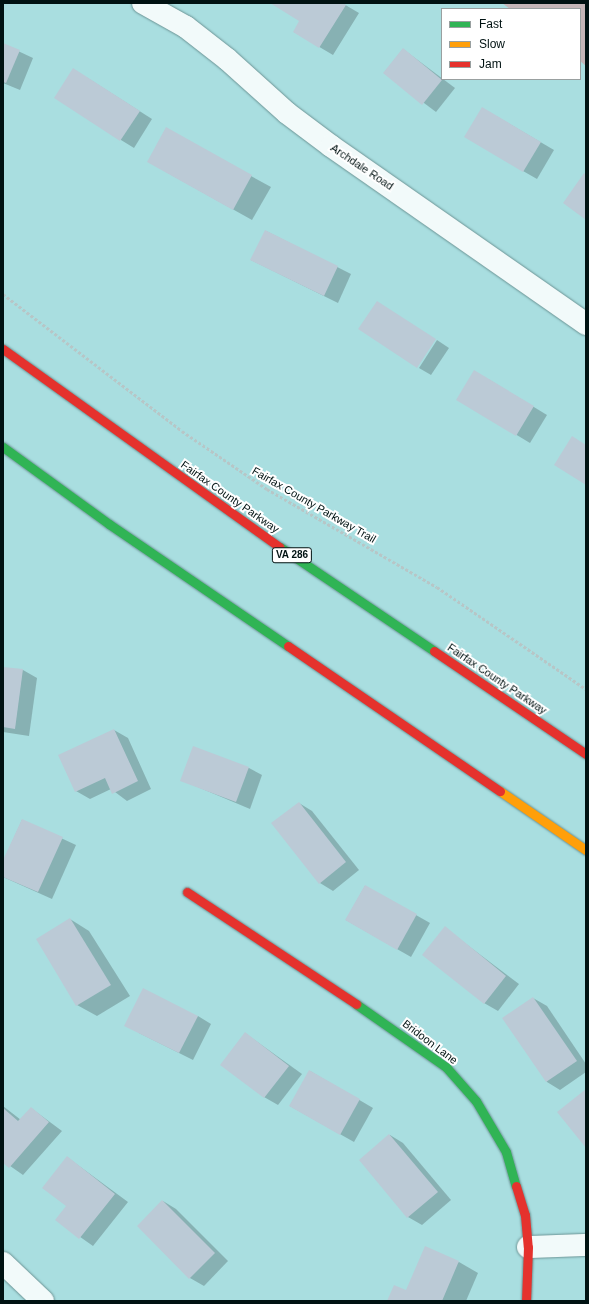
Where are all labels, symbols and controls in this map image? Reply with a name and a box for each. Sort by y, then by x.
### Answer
legend [441,8,581,80]
text: Fast [479,17,502,31]
text: Slow [479,37,505,51]
text: Jam [479,57,502,71]
street label: Archdale Road [328,141,396,193]
street label: Fairfax County Parkway [178,458,282,536]
street label: Fairfax County Parkway Trail [250,464,378,546]
road number: VA 286 [271,547,313,563]
street label: Fairfax County Parkway [445,641,549,717]
street label: Bridoon Lane [400,1017,460,1067]

